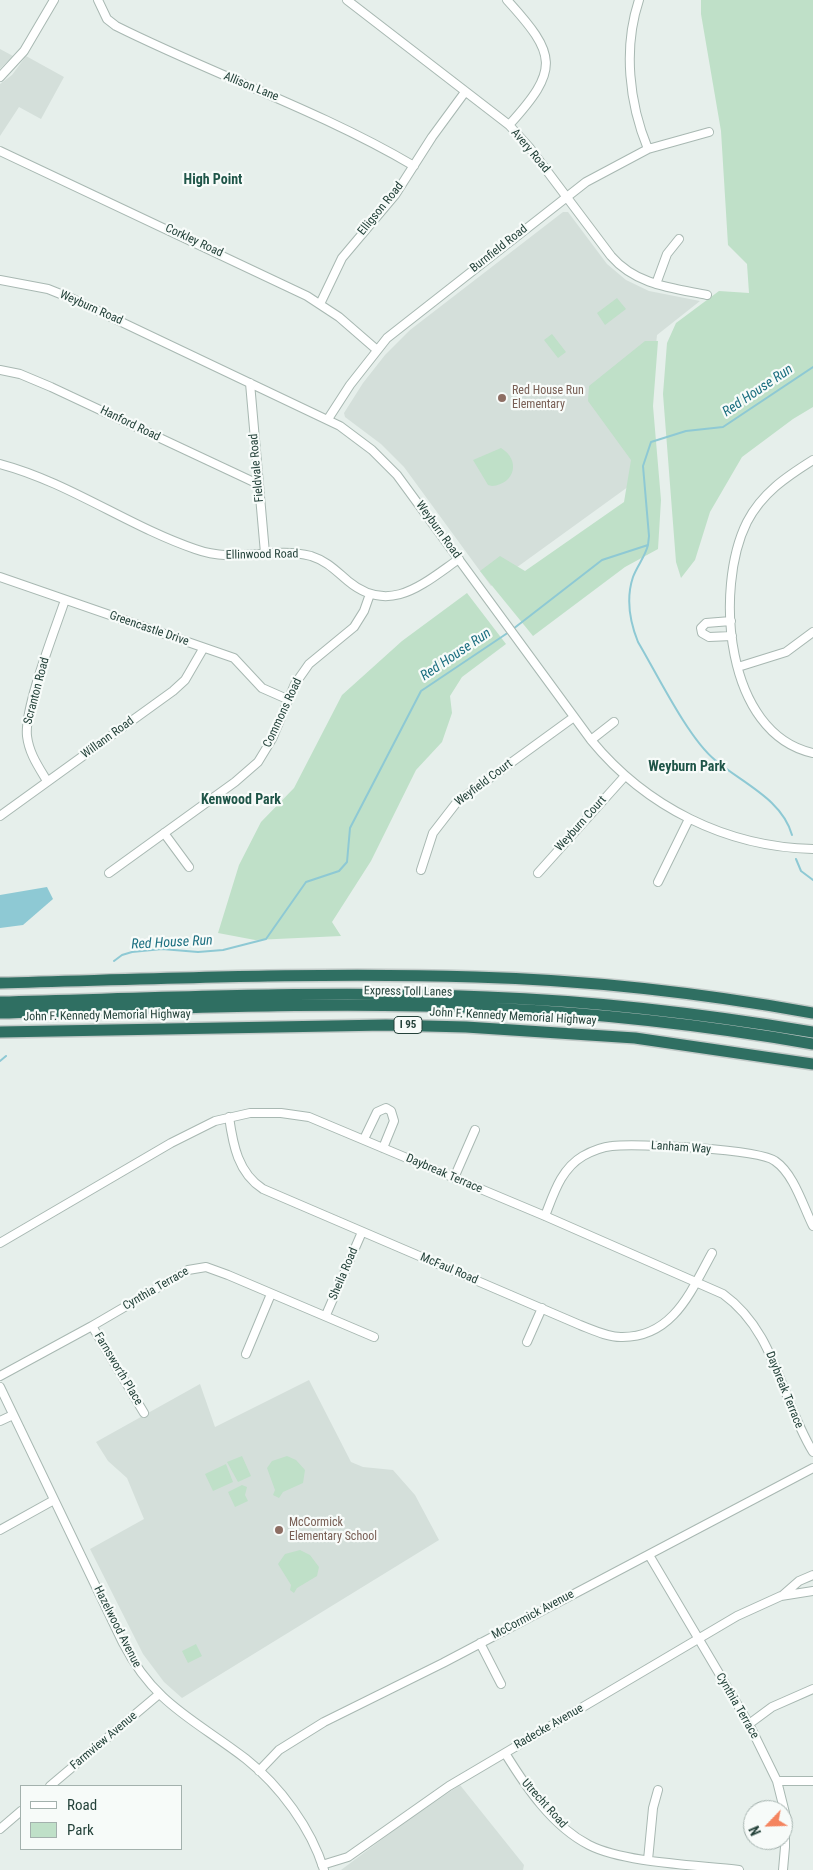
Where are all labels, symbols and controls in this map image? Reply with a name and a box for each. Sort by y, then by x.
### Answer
street label: Allison Lane [221,69,281,105]
street label: Avery Road [507,126,553,176]
district label: High Point [184,172,242,188]
street label: Elligson Road [355,179,407,239]
street label: Corkley Road [163,221,225,261]
street label: Burnfield Road [467,222,531,276]
street label: Weyburn Road [57,288,125,328]
water label: Red House Run [720,361,796,421]
place label: Red House Run Elementary [512,384,584,412]
marker: Red House Run Elementary [496,392,508,404]
street label: Hanford Road [98,403,162,445]
street label: Fieldvale Road [247,433,267,503]
street label: Weyburn Road [412,498,464,562]
street label: Ellinwood Road [226,547,298,563]
street label: Greencastle Drive [107,609,191,649]
water label: Red House Run [418,625,494,685]
street label: Scranton Road [21,656,53,726]
street label: Commons Road [261,676,305,750]
street label: Willann Road [79,714,137,762]
street label: Weyfield Court [452,757,516,809]
district label: Weyburn Park [648,759,726,775]
district label: Kenwood Park [201,792,281,808]
street label: Weyburn Court [552,793,610,855]
water label: Red House Run [131,932,213,954]
street label: Express Toll Lanes [364,984,452,1000]
street label: John F. Kennedy Memorial Highway [429,1005,597,1029]
street label: John F. Kennedy Memorial Highway [23,1007,191,1025]
road number: I 95 [394,1016,422,1034]
street label: Lanham Way [650,1139,712,1157]
street label: Daybreak Terrace [404,1151,484,1197]
street label: Sheila Road [326,1246,362,1302]
street label: McFaul Road [418,1250,480,1288]
street label: Cynthia Terrace [121,1264,191,1314]
street label: Farnsworth Place [91,1330,145,1408]
street label: Daybreak Terrace [762,1349,806,1431]
place label: McCormick Elementary School [289,1516,377,1544]
marker: McCormick Elementary School [273,1524,285,1536]
street label: Hazelwood Avenue [90,1584,144,1670]
street label: McCormick Avenue [489,1587,577,1643]
street label: Cynthia Terrace [712,1671,762,1741]
street label: Radecke Avenue [512,1701,586,1753]
street label: Farmview Avenue [68,1709,140,1773]
street label: Utrecht Road [518,1776,570,1832]
legend [20,1785,182,1850]
text: Road [67,1796,97,1814]
north arrow [743,1800,793,1850]
text: Park [67,1821,94,1839]
text: N [746,1824,764,1838]

